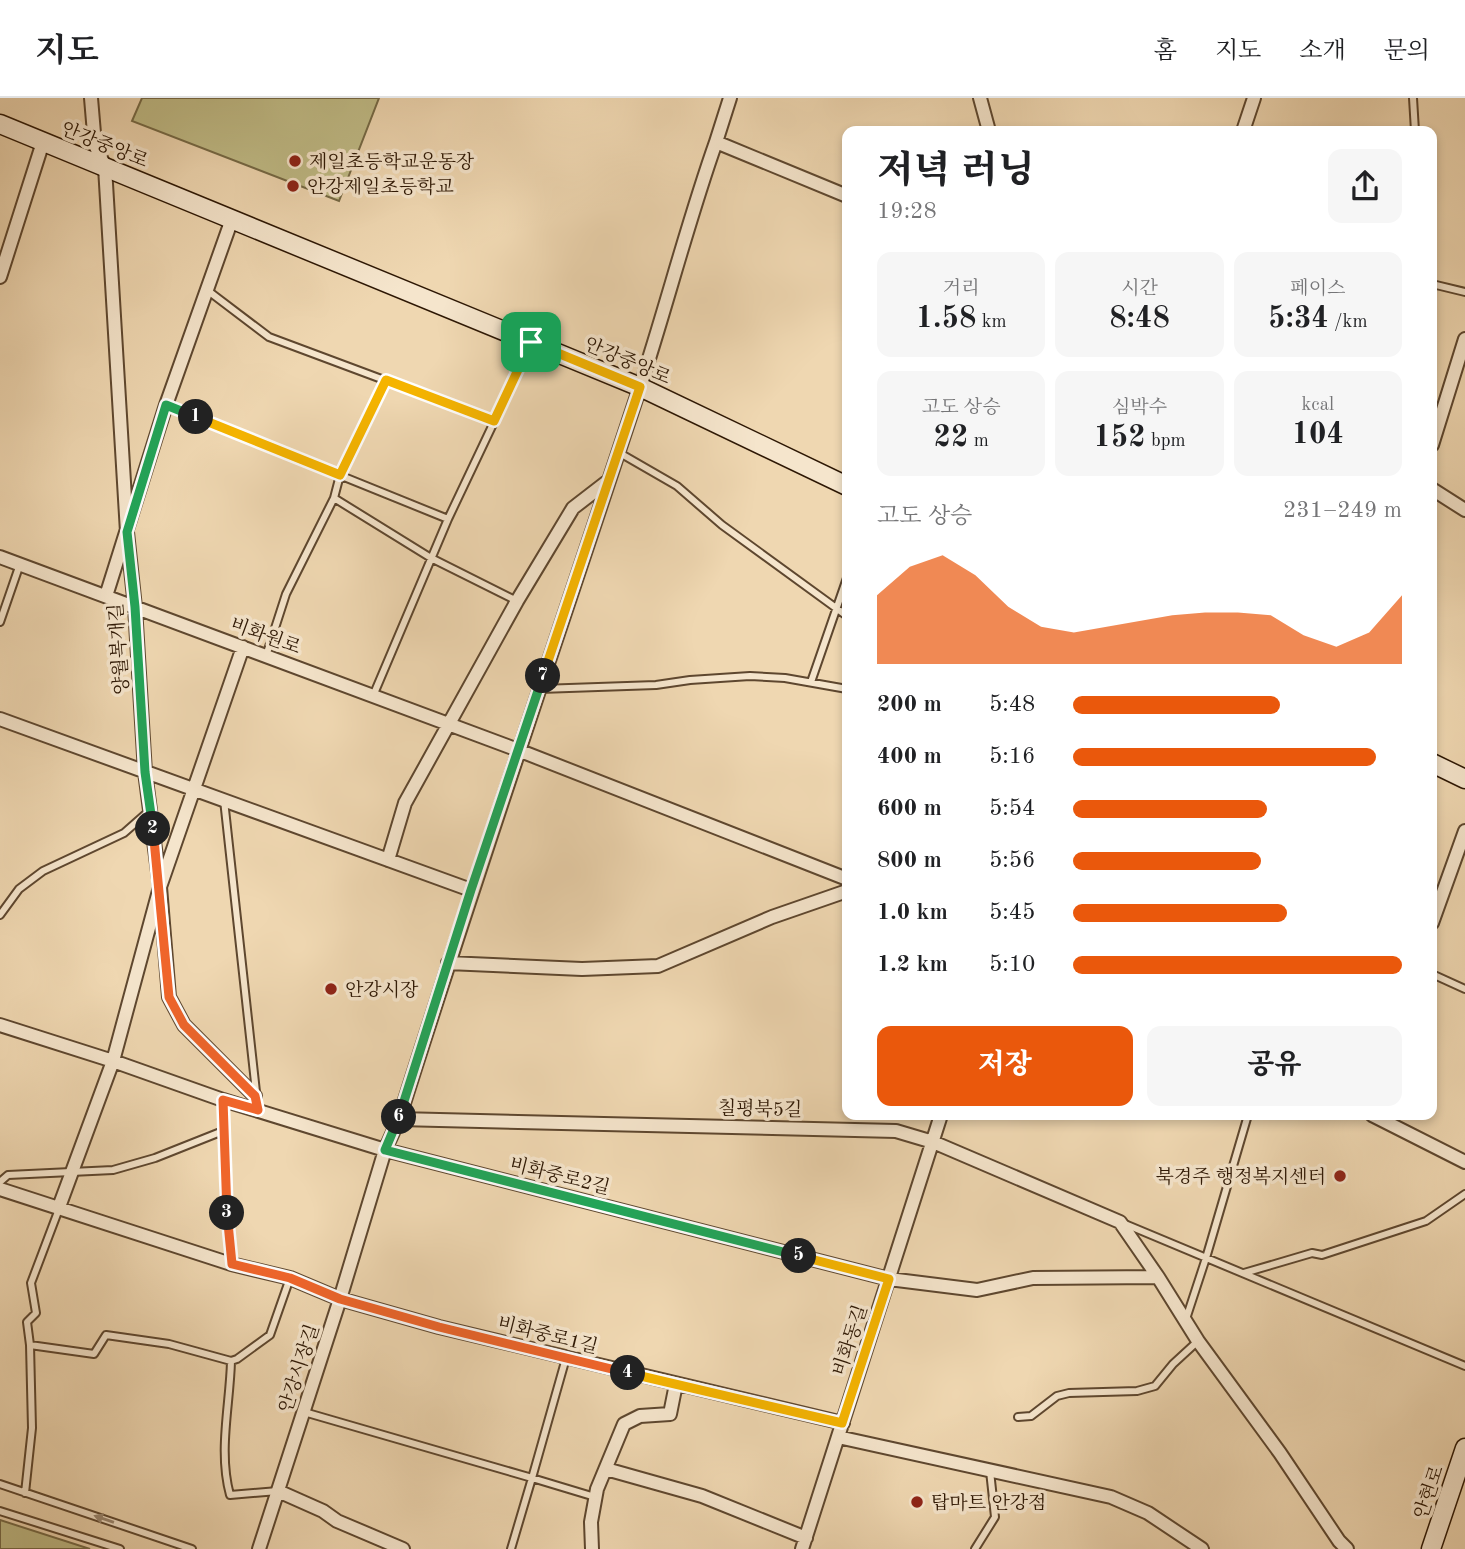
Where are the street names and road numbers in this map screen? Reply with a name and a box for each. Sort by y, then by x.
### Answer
street label: 안강중앙로 [58,118,151,172]
street label: 안강중앙로 [581,334,674,389]
street label: 양월복개길 [105,602,133,695]
street label: 비화원로 [227,613,304,659]
street label: 칠평북5길 [718,1097,802,1121]
street label: 비화중로2길 [507,1153,612,1199]
street label: 비화동길 [828,1302,872,1379]
street label: 비화중로1길 [495,1312,600,1358]
street label: 안강시장길 [275,1322,324,1415]
street label: 안현로 [1411,1463,1448,1522]

